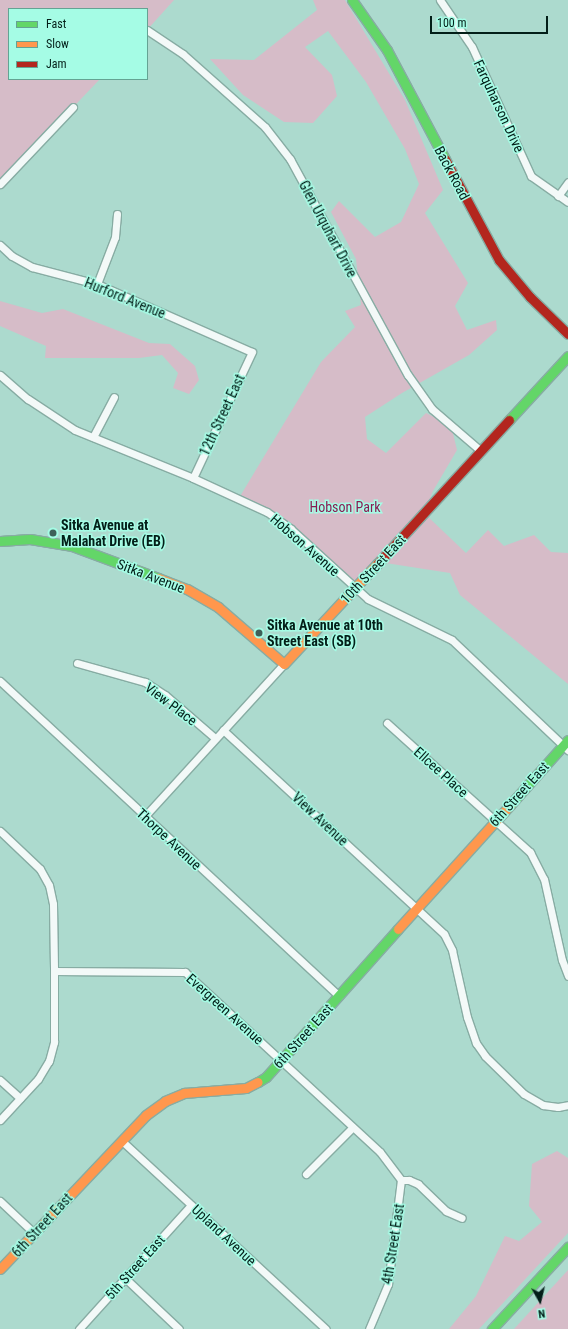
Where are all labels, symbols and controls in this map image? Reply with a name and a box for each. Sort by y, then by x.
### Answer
legend [8,8,148,80]
scale bar [432,8,550,34]
text: 100 m [437,16,467,30]
text: Fast [46,17,66,31]
text: Slow [46,37,69,51]
text: Jam [46,57,67,71]
street label: Farquharson Drive [470,57,528,155]
street label: Back Road [431,143,473,203]
street label: Glen Urquhart Drive [295,178,361,280]
street label: Hurford Avenue [82,274,168,322]
street label: 12th Street East [196,372,248,458]
park label: Hobson Park [310,499,380,515]
street label: Hobson Avenue [267,510,343,580]
place label: Sitka Avenue at Malahat Drive (EB) [61,517,165,550]
marker: Sitka Avenue at Malahat Drive (EB) [48,528,58,538]
street label: 10th Street East [337,531,409,607]
street label: Sitka Avenue [115,555,187,597]
place label: Sitka Avenue at 10th Street East (SB) [267,617,383,650]
marker: Sitka Avenue at 10th Street East (SB) [254,628,264,638]
street label: View Place [142,679,200,729]
street label: Ellcee Place [411,743,471,801]
street label: 6th Street East [486,758,552,830]
street label: View Avenue [289,789,351,849]
street label: Thorpe Avenue [133,805,205,873]
street label: Evergreen Avenue [183,970,267,1048]
street label: 6th Street East [270,1000,336,1072]
street label: 6th Street East [8,1190,76,1260]
street label: Upland Avenue [188,1201,260,1269]
street label: 4th Street East [378,1203,408,1285]
street label: 5th Street East [102,1231,168,1303]
north arrow [520,1281,560,1321]
text: N [537,1306,546,1320]

